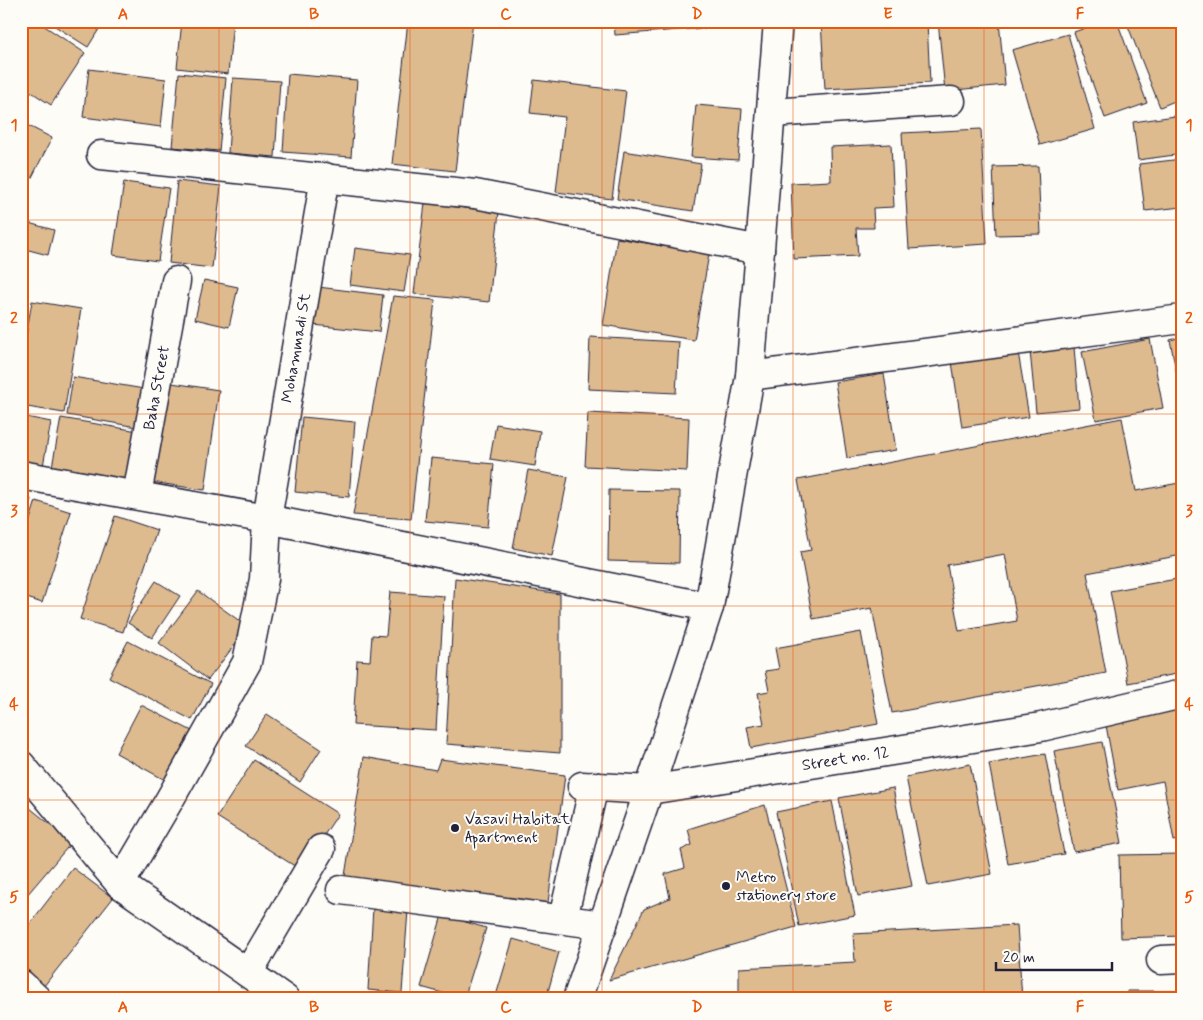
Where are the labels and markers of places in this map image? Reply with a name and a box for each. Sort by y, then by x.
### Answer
place label: Vasavi Habitat Apartment [465,809,571,849]
marker: Vasavi Habitat Apartment [449,822,461,834]
place label: Metro stationery store [736,867,836,906]
marker: Metro stationery store [720,880,732,892]

